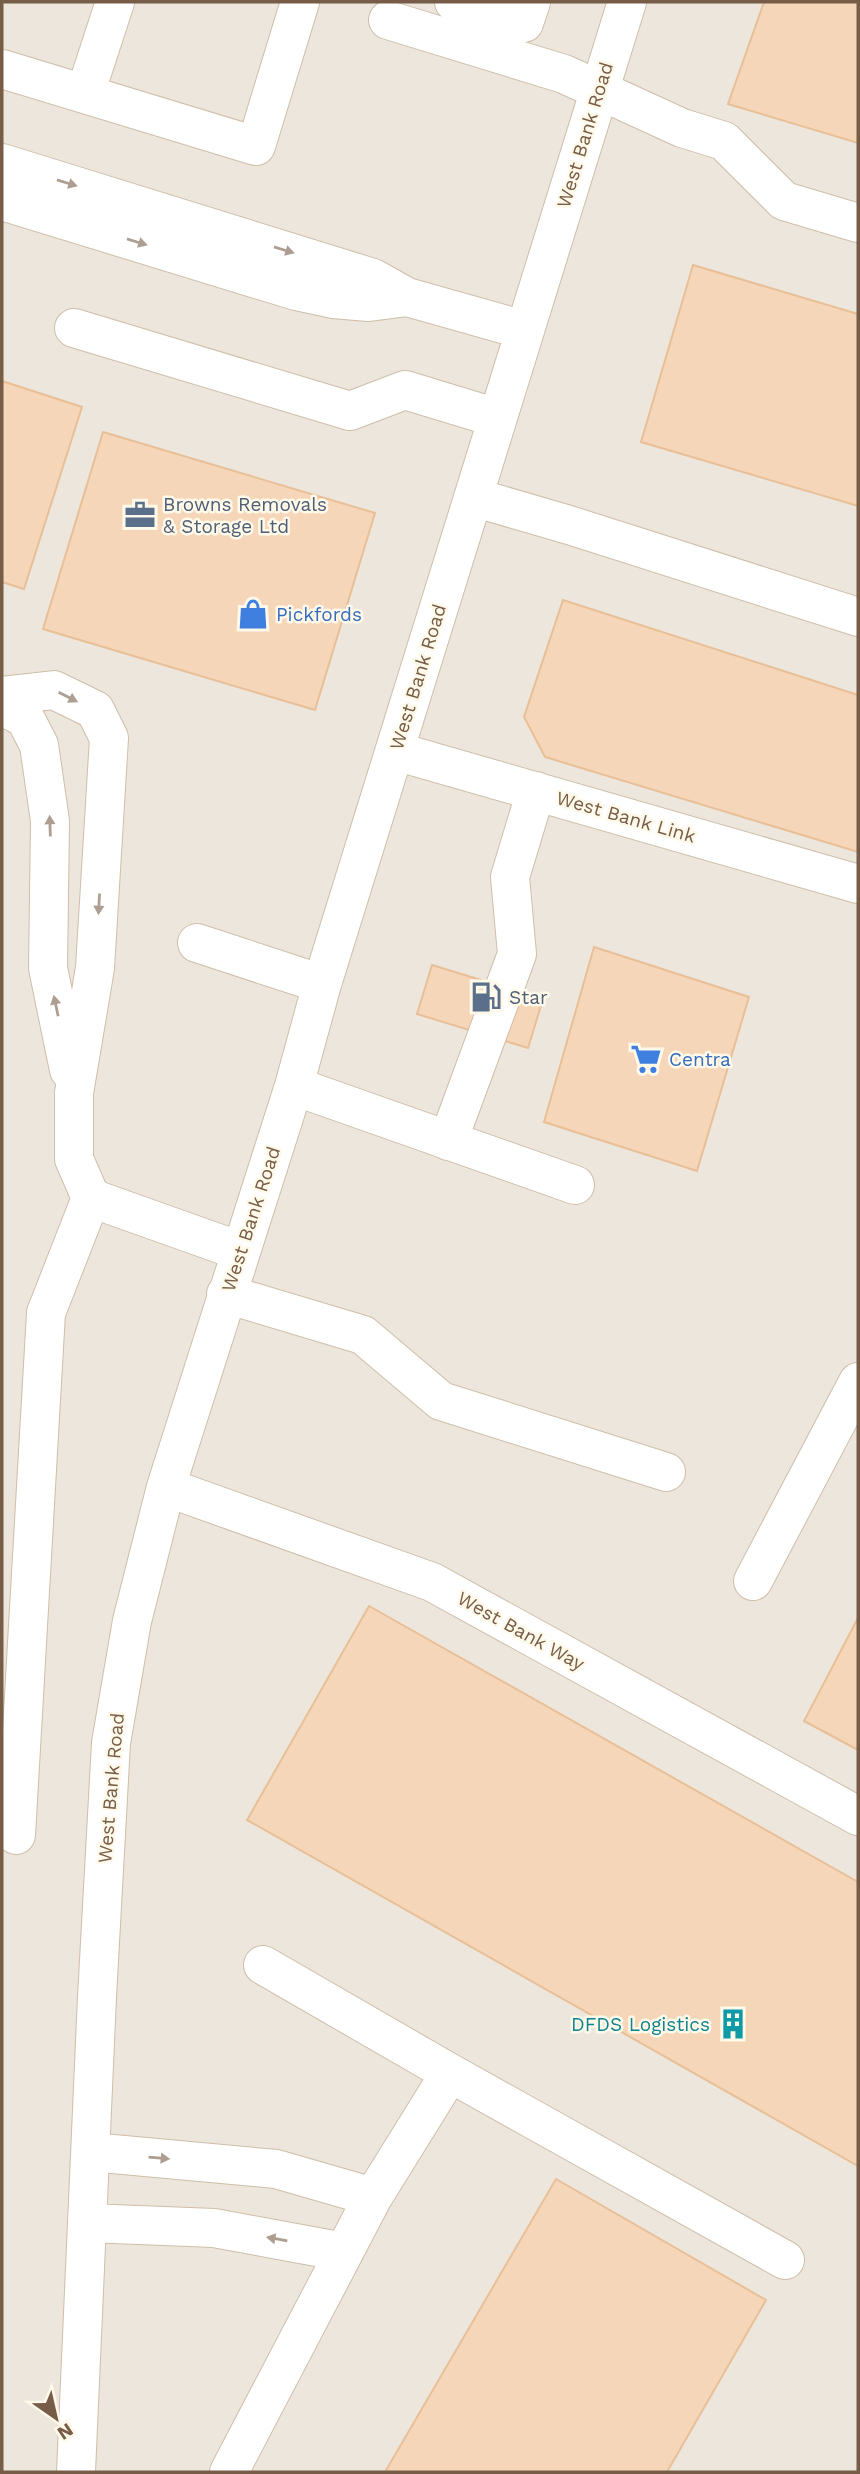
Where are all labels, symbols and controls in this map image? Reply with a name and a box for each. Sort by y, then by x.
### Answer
street label: West Bank Road [552,59,618,211]
one-way arrow [57,179,78,189]
one-way arrow [127,238,148,248]
one-way arrow [274,246,295,256]
place label: Browns Removals & Storage Ltd [163,493,327,538]
office icon: Browns Removals & Storage Ltd [123,498,157,532]
shop icon: Pickfords [236,597,270,631]
street label: West Bank Road [385,601,451,753]
place label: Pickfords [276,603,362,626]
one-way arrow [58,691,78,702]
street label: West Bank Link [554,786,698,848]
one-way arrow [44,815,55,837]
one-way arrow [93,894,104,916]
fuel station icon: Star [469,980,503,1014]
place label: Star [509,986,548,1009]
one-way arrow [51,995,62,1017]
supermarket icon: Centra [629,1042,663,1076]
place label: Centra [669,1048,731,1071]
street label: West Bank Road [217,1144,285,1294]
street label: West Bank Way [453,1587,589,1676]
street label: West Bank Road [93,1712,129,1864]
building icon: DFDS Logistics [716,2007,750,2041]
place label: DFDS Logistics [571,2013,710,2036]
one-way arrow [149,2153,171,2164]
one-way arrow [266,2234,288,2245]
north arrow [21,2383,91,2453]
text: N [53,2418,77,2445]

